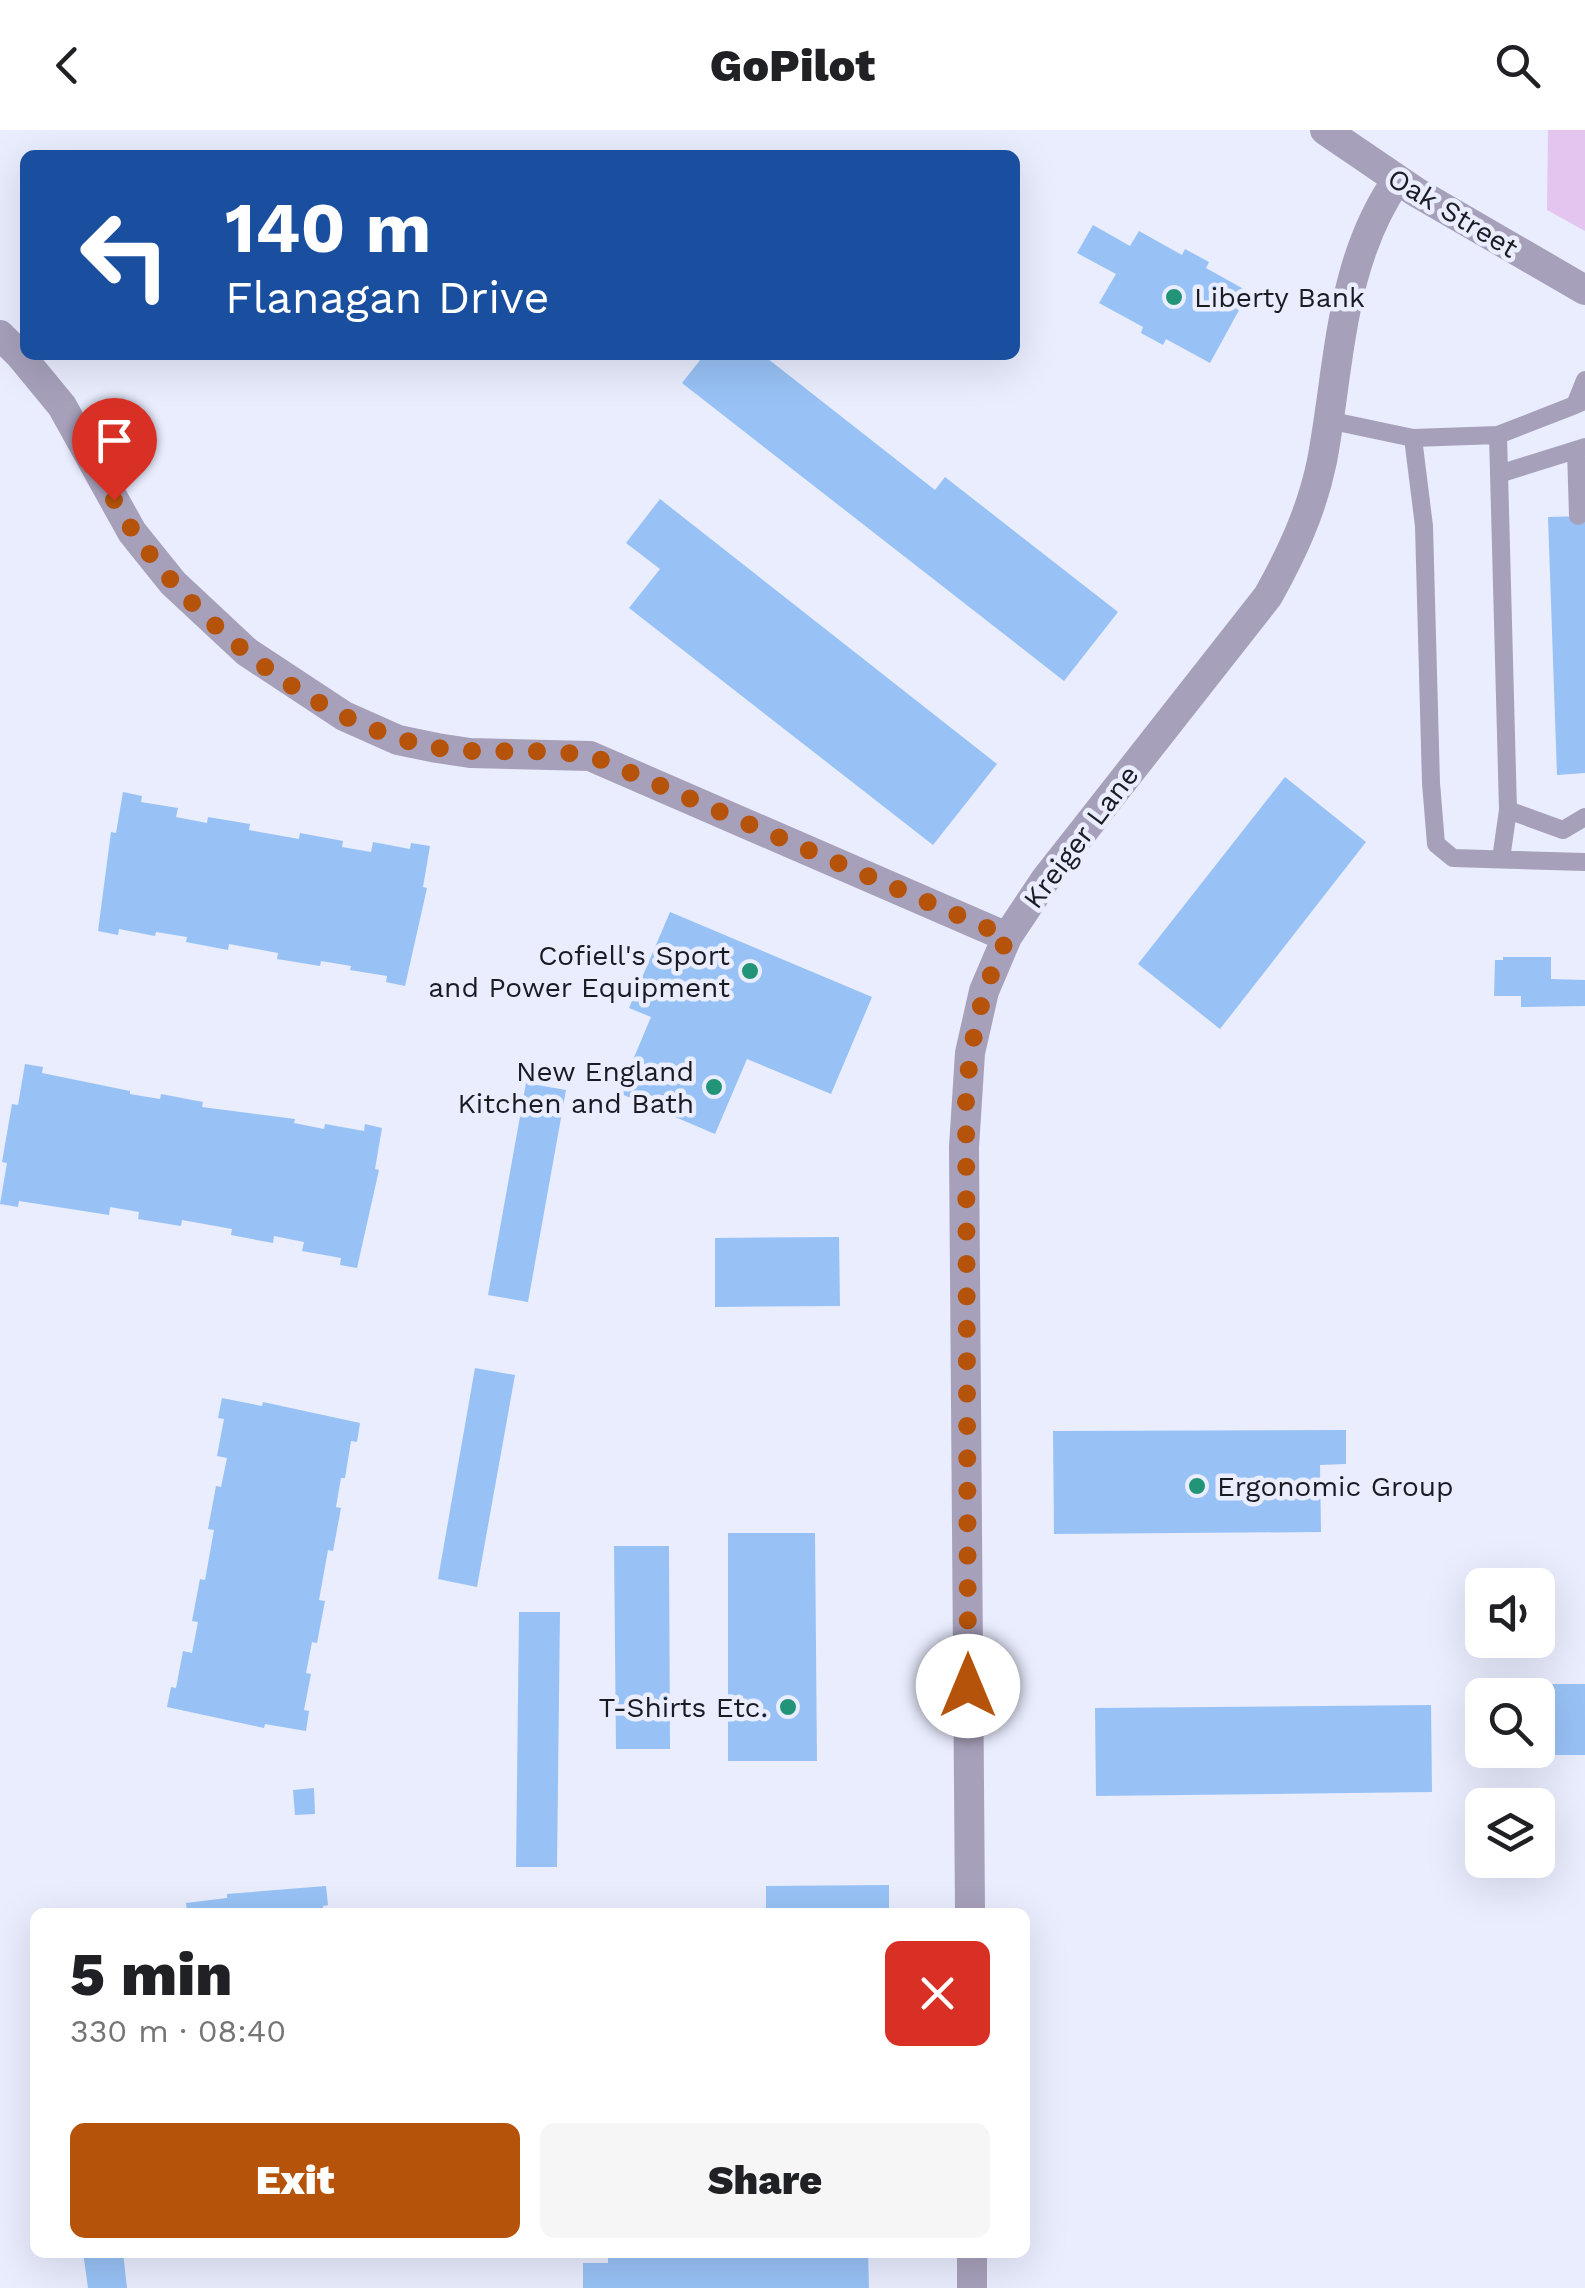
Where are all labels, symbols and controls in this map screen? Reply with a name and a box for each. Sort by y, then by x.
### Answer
icon: back [40,38,95,93]
icon: search [1490,38,1545,93]
text: GoPilot [710,39,875,92]
street label: Oak Street [1382,161,1524,265]
text: 140 m [225,187,431,269]
icon: left [60,190,190,320]
text: Flanagan Drive [225,271,550,324]
place label: Liberty Bank [1194,281,1365,314]
marker: Liberty Bank [1163,286,1185,308]
pin [72,398,157,501]
icon: arrive [87,413,142,468]
street label: Kreiger Lane [1017,759,1145,915]
place label: Cofiell's Sport and Power Equipment [428,939,730,1004]
marker: Cofiell's Sport and Power Equipment [739,960,761,982]
place label: New England Kitchen and Bath [457,1055,694,1120]
marker: New England Kitchen and Bath [703,1076,725,1098]
place label: Ergonomic Group [1217,1470,1454,1503]
marker: Ergonomic Group [1186,1475,1208,1497]
map controls [1465,1568,1555,1878]
button: sound [1465,1568,1555,1658]
position arrow [916,1634,1020,1738]
button: search [1465,1678,1555,1768]
place label: T-Shirts Etc. [599,1691,768,1724]
marker: T-Shirts Etc. [777,1696,799,1718]
button: layers [1465,1788,1555,1878]
text: 5 min [70,1939,232,2010]
button: close [885,1941,990,2046]
text: 330 m · 08:40 [70,2012,286,2050]
button: Exit [70,2123,520,2238]
button: Share [540,2123,990,2238]

